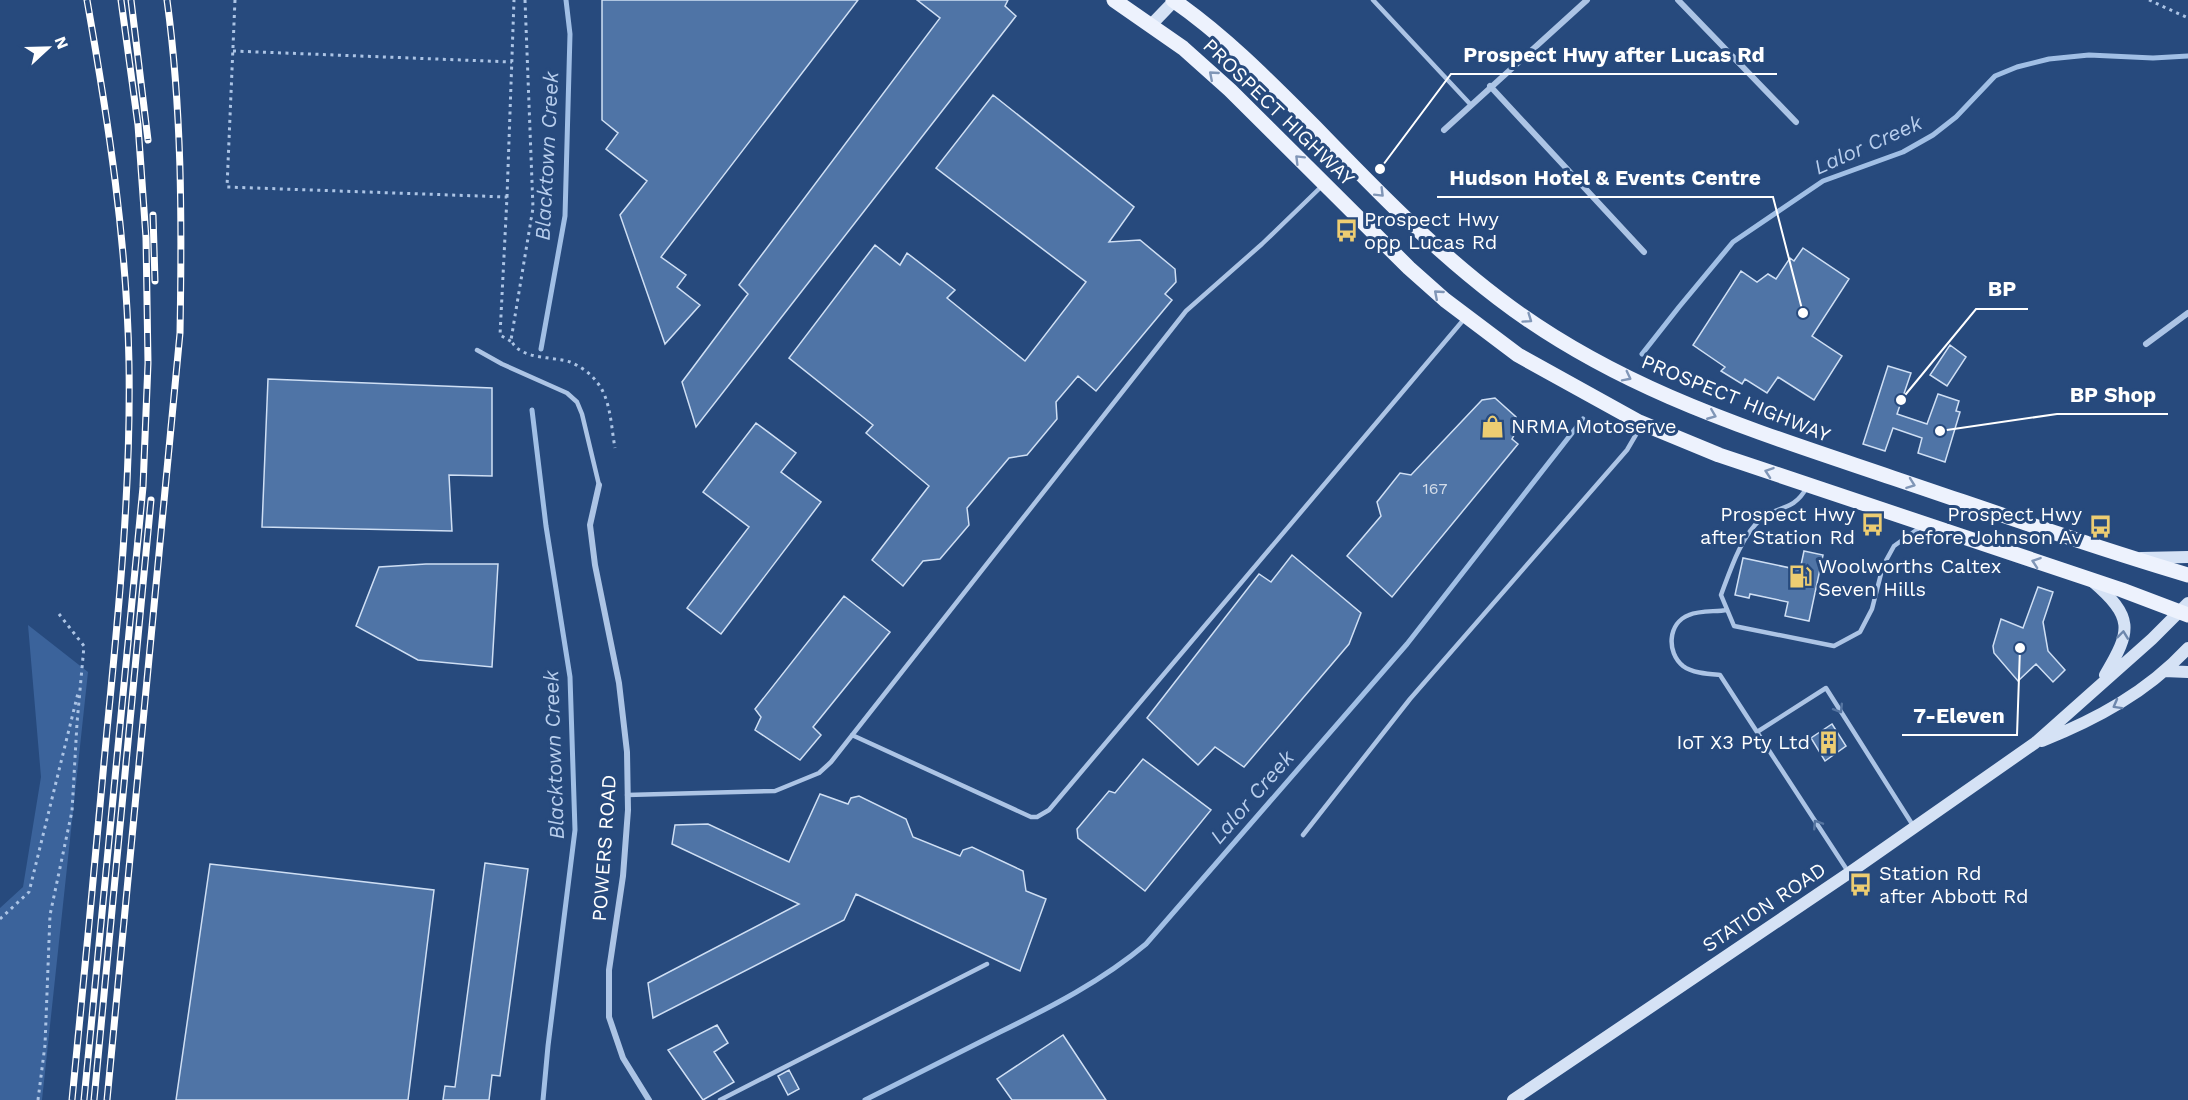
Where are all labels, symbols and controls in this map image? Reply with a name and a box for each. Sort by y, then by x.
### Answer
north arrow [18,18,78,78]
street label: PROSPECT HIGHWAY [1198,33,1360,191]
text: N [50,34,72,52]
callout: Prospect Hwy after Lucas Rd [1451,35,1777,74]
text: Prospect Hwy after Lucas Rd [1463,42,1765,67]
water label: Blacktown Creek [530,70,563,241]
one-way arrow [1209,71,1219,82]
water label: Lalor Creek [1810,109,1926,179]
one-way arrow [1296,155,1307,166]
callout: Hudson Hotel & Events Centre [1437,158,1773,197]
text: Hudson Hotel & Events Centre [1449,165,1761,190]
one-way arrow [1374,186,1384,197]
place label: Prospect Hwy opp Lucas Rd [1364,207,1499,254]
bus stop icon: Prospect Hwy opp Lucas Rd [1333,217,1359,243]
callout: BP [1976,270,2028,309]
text: BP [1988,276,2016,301]
one-way arrow [1434,290,1445,301]
one-way arrow [1522,312,1533,323]
street label: PROSPECT HIGHWAY [1638,349,1834,447]
one-way arrow [1621,370,1631,381]
callout: BP Shop [2057,375,2168,414]
text: BP Shop [2070,382,2156,407]
one-way arrow [1706,408,1717,420]
shop icon: NRMA Motoserve [1480,413,1506,439]
place label: NRMA Motoserve [1511,414,1677,438]
one-way arrow [1764,467,1775,480]
one-way arrow [1905,477,1915,490]
house number: 167 [1423,479,1447,498]
place label: Prospect Hwy after Station Rd [1700,502,1856,549]
place label: Prospect Hwy before Johnson Av [1901,502,2083,549]
bus stop icon: Prospect Hwy after Station Rd [1860,512,1886,538]
bus stop icon: Prospect Hwy before Johnson Av [2087,513,2113,539]
place label: Woolworths Caltex Seven Hills [1818,554,2001,601]
one-way arrow [2031,557,2042,569]
fuel station icon: Woolworths Caltex Seven Hills [1787,564,1813,590]
one-way arrow [2117,630,2129,639]
water label: Blacktown Creek [538,669,569,840]
callout: 7-Eleven [1902,696,2017,735]
one-way arrow [2112,698,2123,710]
one-way arrow [1832,703,1844,713]
text: 7-Eleven [1913,703,2005,728]
building icon: IoT X3 Pty Ltd [1815,729,1841,755]
place label: IoT X3 Pty Ltd [1677,730,1810,754]
water label: Lalor Creek [1204,744,1299,848]
street label: POWERS ROAD [587,774,621,922]
one-way arrow [1812,820,1824,830]
street label: STATION ROAD [1698,857,1830,957]
place label: Station Rd after Abbott Rd [1879,861,2029,908]
bus stop icon: Station Rd after Abbott Rd [1848,871,1874,897]

